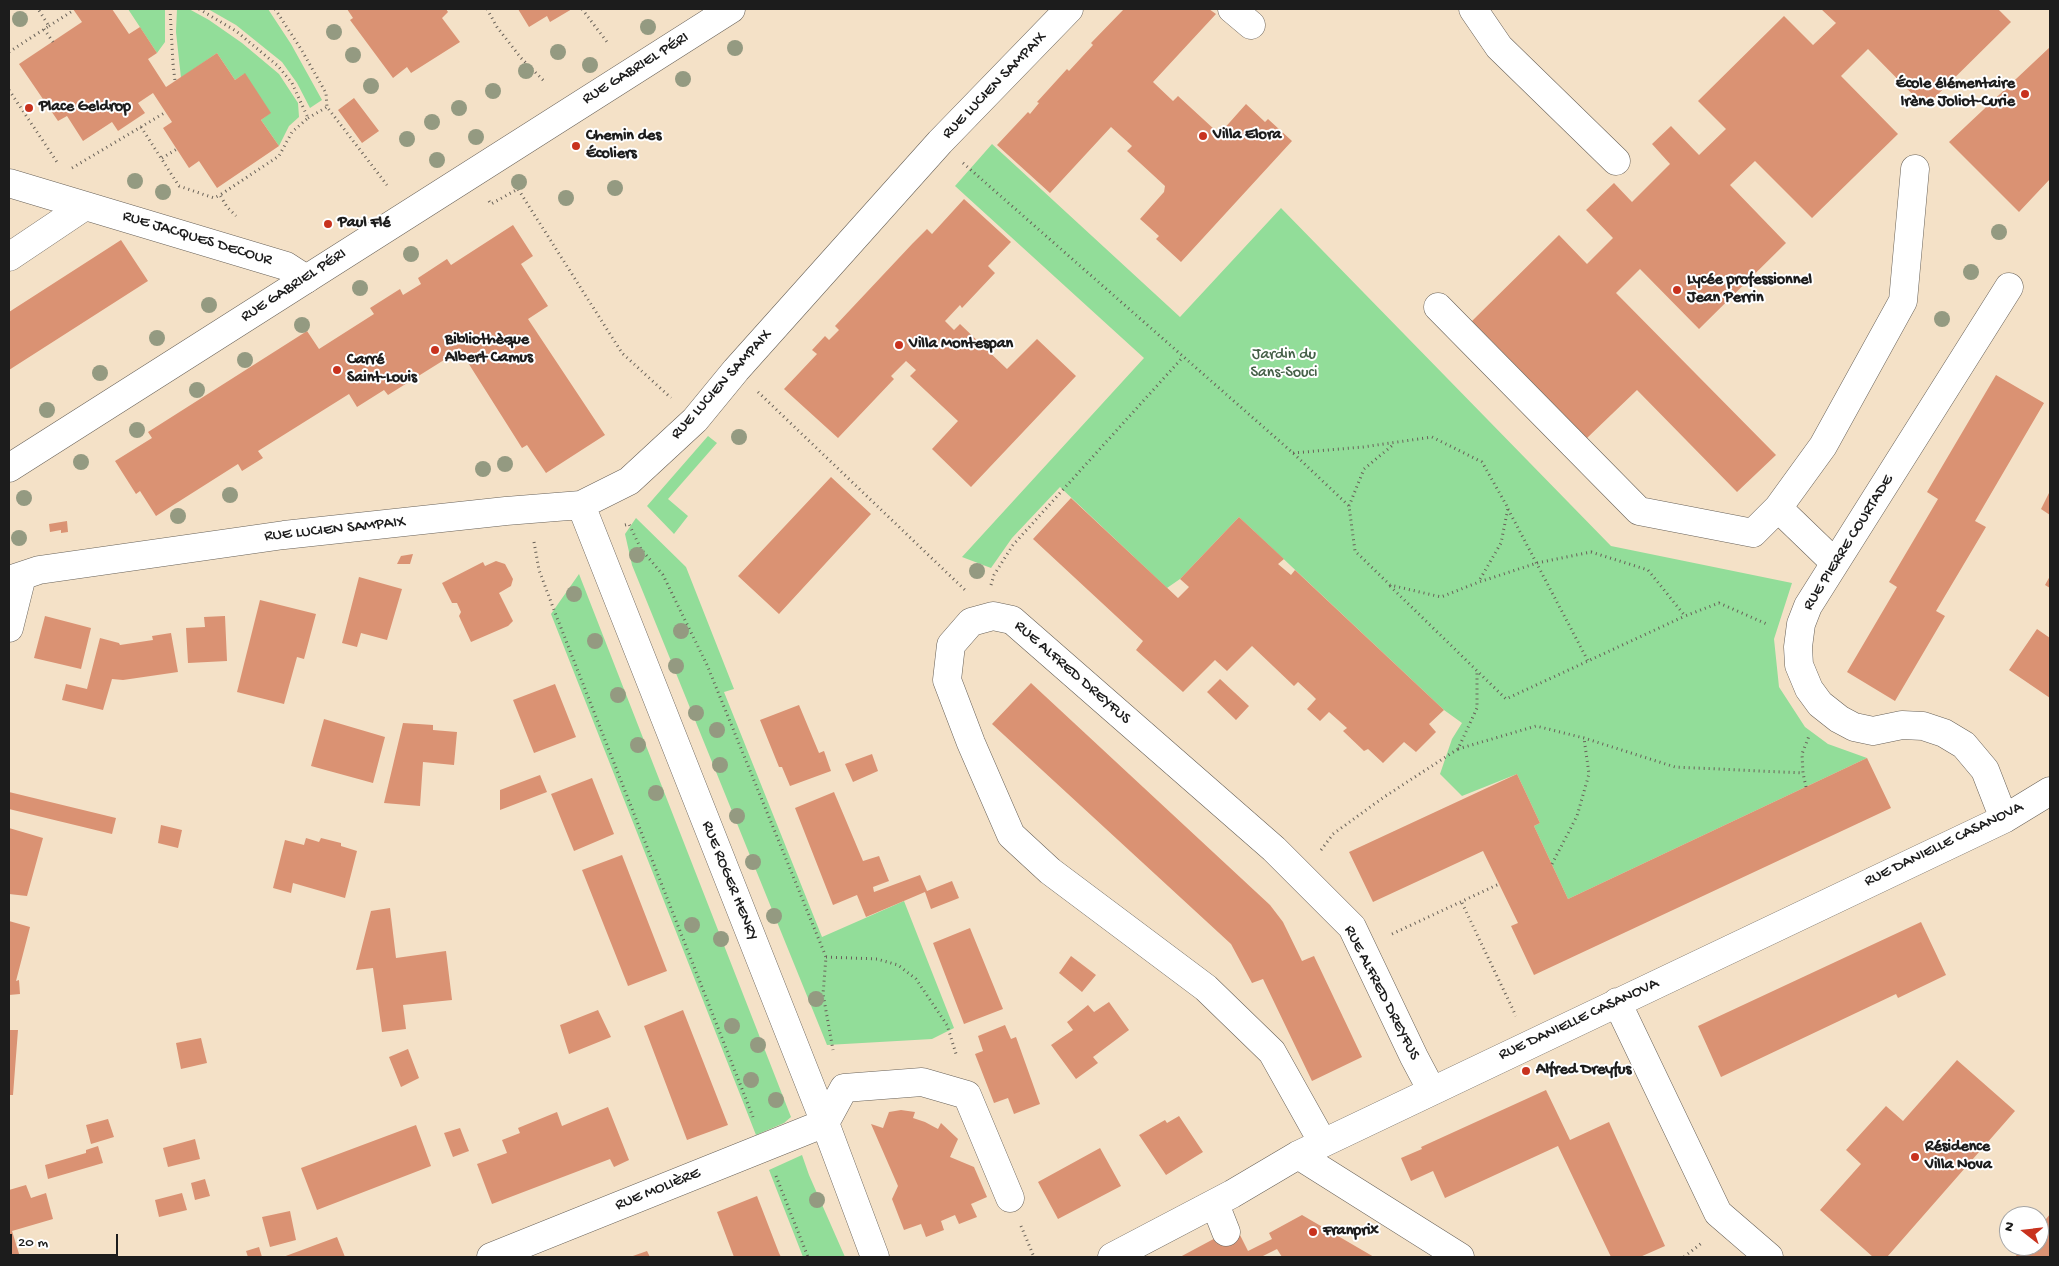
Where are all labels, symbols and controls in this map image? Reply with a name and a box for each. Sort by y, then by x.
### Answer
street label: RUE LUCIEN SAMPAIX [939,28,1051,144]
street label: RUE GABRIEL PÉRI [579,29,693,109]
place label: École élémentaire Irène Joliot-Curie [1896,75,2015,113]
marker: École élémentaire Irène Joliot-Curie [2019,88,2031,100]
place label: Place Geldrop [39,98,131,118]
marker: Place Geldrop [23,102,35,114]
place label: Villa Elora [1213,126,1281,146]
place label: Chemin des Écoliers [586,127,661,165]
marker: Villa Elora [1197,130,1209,142]
marker: Chemin des Écoliers [570,140,582,152]
street label: RUE JACQUES DECOUR [120,207,274,271]
place label: Paul Flé [338,214,391,234]
marker: Paul Flé [322,218,334,230]
street label: RUE GABRIEL PÉRI [238,245,350,327]
place label: Lycée professionnel Jean Perrin [1687,271,1812,309]
marker: Lycée professionnel Jean Perrin [1671,284,1683,296]
street label: RUE LUCIEN SAMPAIX [667,326,777,444]
place label: Bibliothèque Albert Camus [445,331,533,369]
place label: Villa Montespan [909,335,1013,355]
marker: Villa Montespan [893,339,905,351]
marker: Bibliothèque Albert Camus [429,344,441,356]
park label: Jardin du Sans-Souci [1251,346,1317,384]
place label: Carré Saint-Louis [347,351,417,389]
marker: Carré Saint-Louis [331,364,343,376]
street label: RUE PIERRE COURTADE [1799,472,1899,614]
street label: RUE LUCIEN SAMPAIX [264,513,406,547]
street label: RUE ALFRED DREYFUS [1010,617,1134,729]
street label: RUE DANIELLE CASANOVA [1861,798,2027,892]
street label: RUE ROGER HENRY [696,819,762,943]
street label: RUE ALFRED DREYFUS [1339,922,1423,1064]
street label: RUE DANIELLE CASANOVA [1496,974,1662,1066]
place label: Alfred Dreyfus [1536,1061,1631,1081]
marker: Alfred Dreyfus [1520,1065,1532,1077]
place label: Résidence Villa Nova [1925,1138,1992,1176]
marker: Résidence Villa Nova [1909,1151,1921,1163]
street label: RUE MOLIÈRE [613,1164,703,1216]
north arrow [1999,1206,2049,1256]
text: N [2001,1220,2019,1234]
place label: Franprix [1323,1222,1379,1242]
scale bar [12,1224,120,1256]
marker: Franprix [1307,1226,1319,1238]
text: 20 m [18,1234,48,1252]

